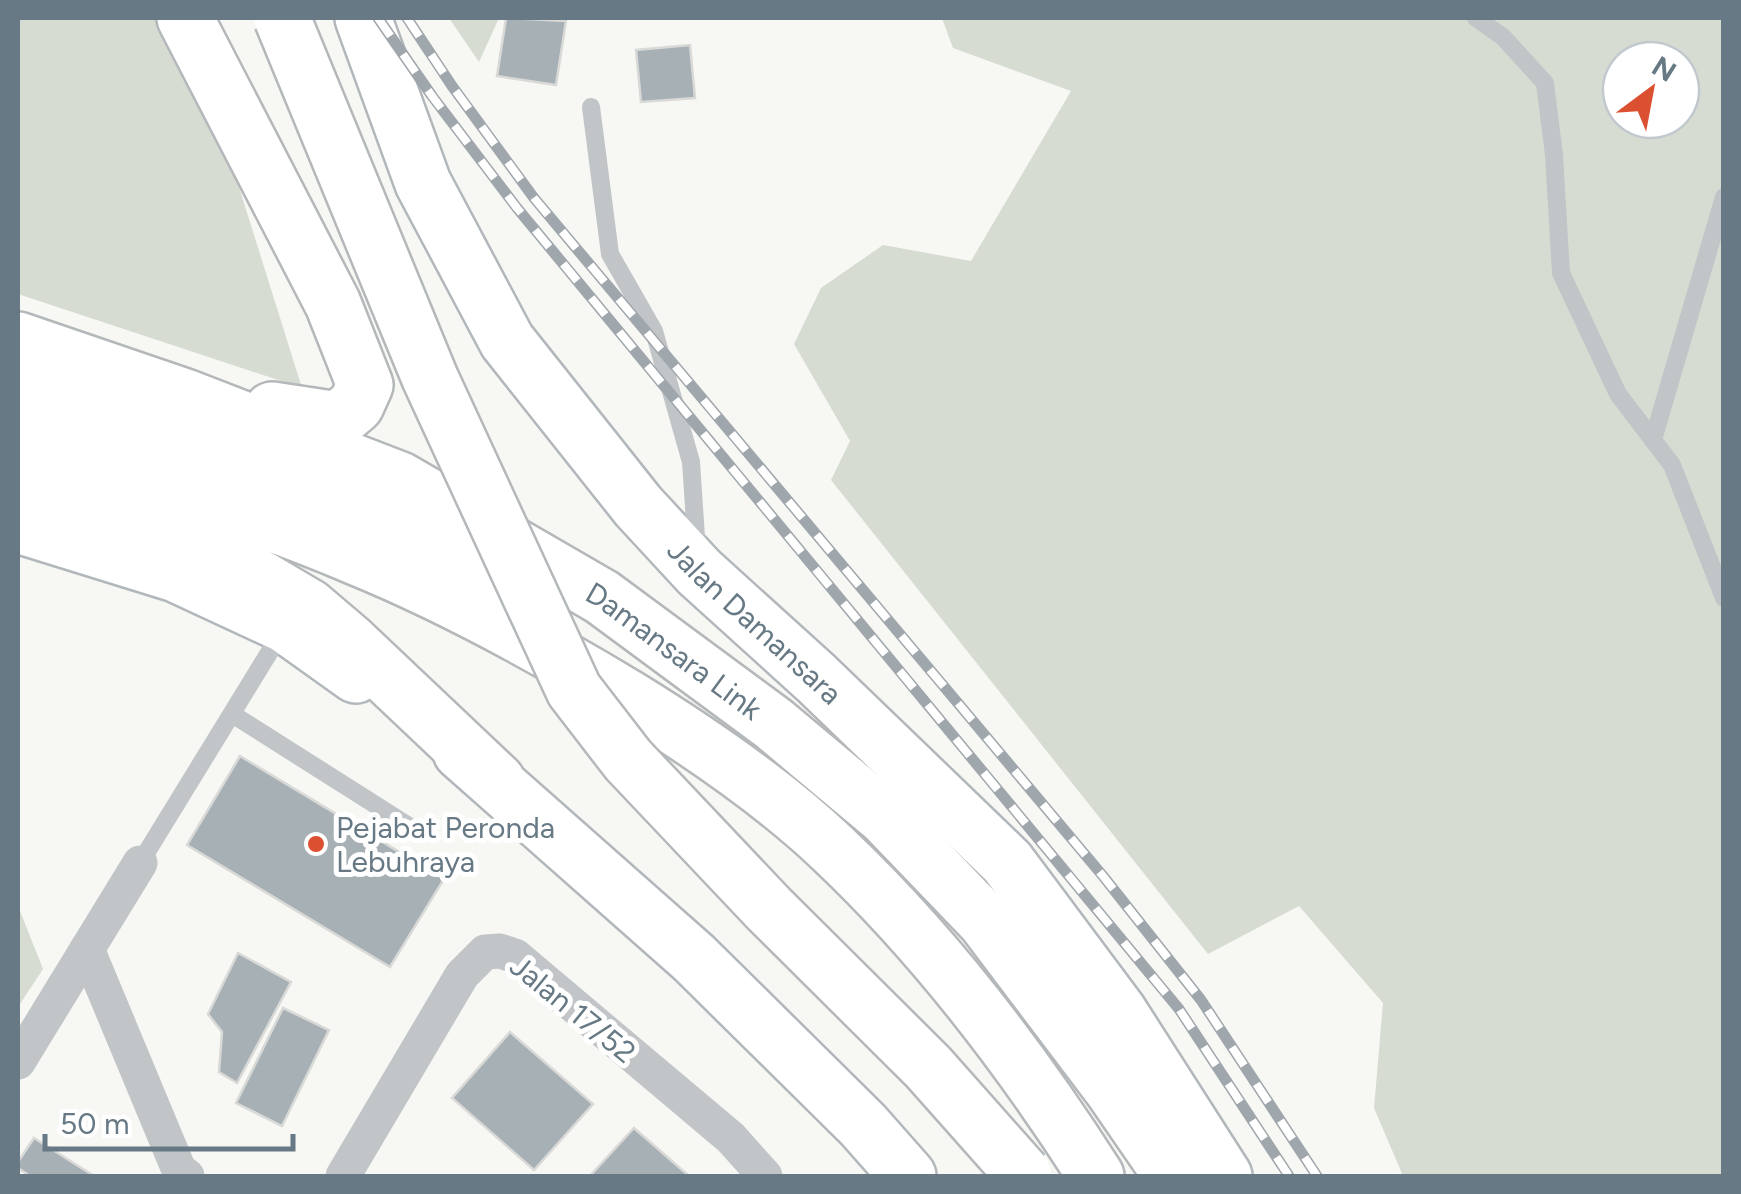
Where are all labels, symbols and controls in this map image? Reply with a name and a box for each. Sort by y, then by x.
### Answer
north arrow [1601,40,1701,140]
text: N [1646,49,1682,89]
street label: Jalan Damansara [660,532,850,712]
street label: Damansara Link [580,573,770,728]
place label: Pejabat Peronda Lebuhraya [336,809,555,880]
marker: Pejabat Peronda Lebuhraya [305,833,327,855]
street label: Jalan 17/52 [503,947,643,1071]
scale bar [45,1089,292,1151]
text: 50 m [60,1105,129,1142]

